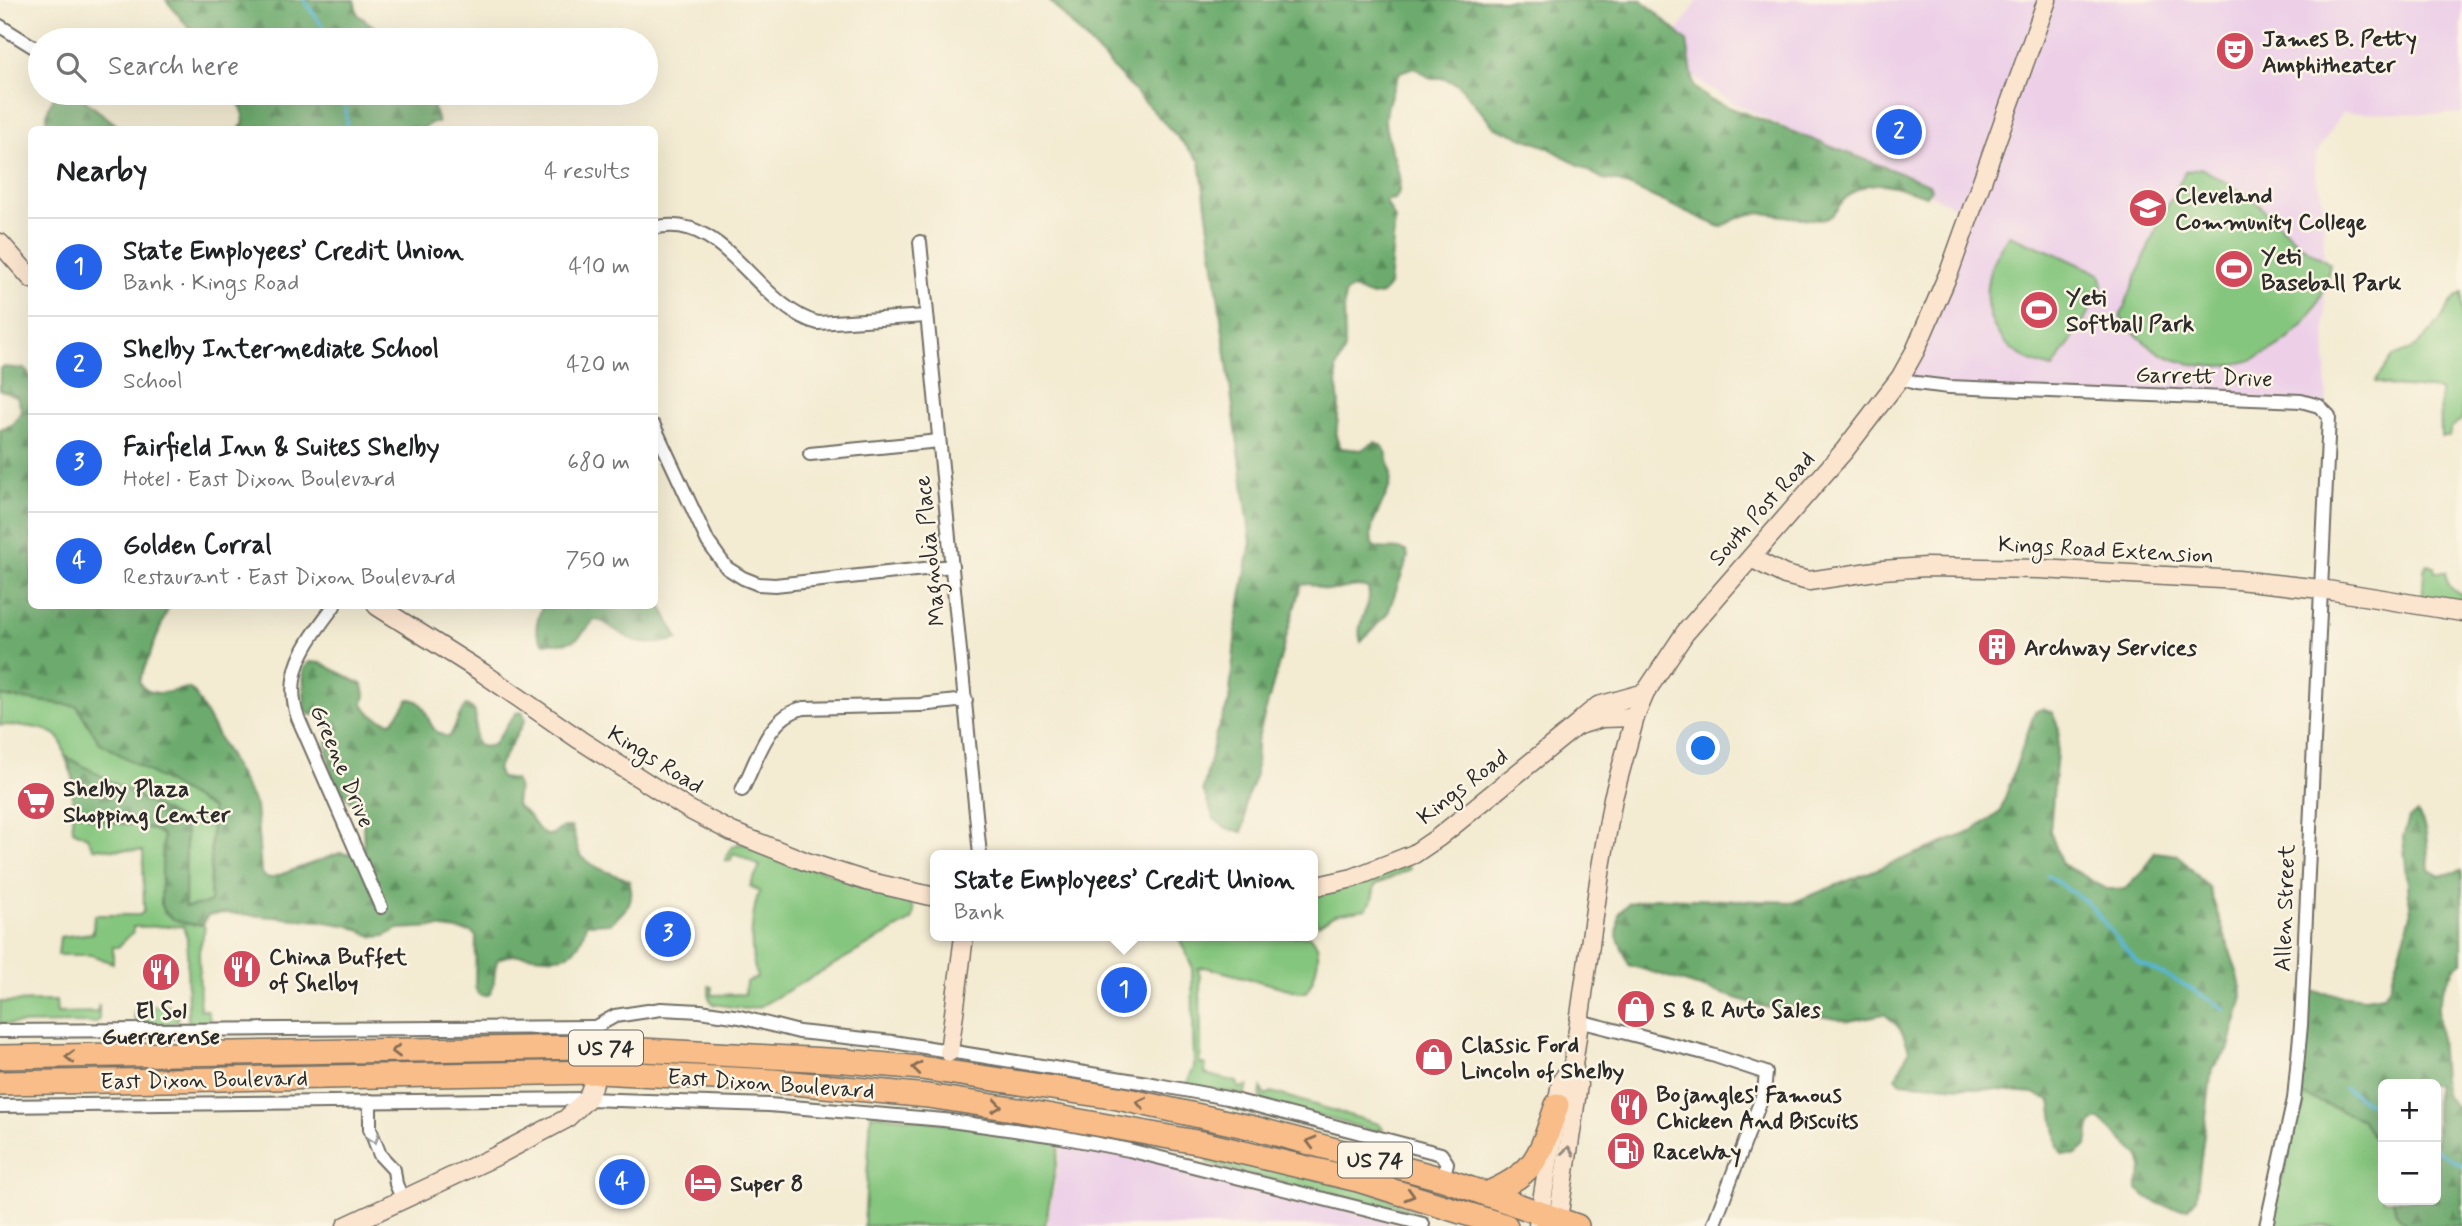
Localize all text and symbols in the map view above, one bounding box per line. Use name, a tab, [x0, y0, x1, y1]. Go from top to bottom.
place label: James B. Petty Amphitheater	[2262, 25, 2417, 81]
search box	[28, 28, 658, 105]
theatre icon: James B. Petty Amphitheater	[2214, 30, 2256, 72]
icon: search	[52, 48, 90, 86]
text: Search here	[108, 50, 239, 84]
pin: 2	[1876, 106, 1922, 158]
text: Nearby	[56, 152, 147, 191]
text: 4 results	[544, 157, 630, 187]
place label: Cleveland Community College	[2175, 182, 2367, 238]
school or university icon: Cleveland Community College	[2127, 187, 2169, 229]
text: State Employees’ Credit Union	[123, 235, 464, 269]
place label: Yeti Baseball Park	[2261, 243, 2402, 299]
sports icon: Yeti Baseball Park	[2213, 248, 2255, 290]
text: 1	[74, 252, 84, 282]
text: 410 m	[568, 252, 630, 282]
text: Bank · Kings Road	[123, 269, 299, 299]
place label: Yeti Softball Park	[2066, 284, 2195, 340]
sports icon: Yeti Softball Park	[2018, 289, 2060, 331]
text: Shelby Intermediate School	[123, 333, 439, 367]
text: 2	[73, 350, 85, 380]
text: 420 m	[566, 350, 630, 380]
street label: Garrett Drive	[2135, 361, 2273, 395]
text: School	[123, 367, 183, 397]
text: Fairfield Inn & Suites Shelby	[123, 431, 440, 465]
street label: South Post Road	[1703, 445, 1822, 573]
text: 3	[74, 448, 84, 478]
text: 680 m	[567, 448, 630, 478]
text: Hotel · East Dixon Boulevard	[123, 465, 395, 495]
street label: Magnolia Place	[908, 474, 956, 628]
text: Golden Corral	[123, 529, 272, 563]
street label: Kings Road Extension	[1997, 530, 2215, 574]
text: 4	[72, 546, 86, 576]
text: 750 m	[565, 546, 630, 576]
text: Restaurant · East Dixon Boulevard	[123, 563, 456, 593]
building icon: Archway Services	[1976, 626, 2018, 668]
place label: Archway Services	[2024, 634, 2198, 664]
street label: Greene Drive	[302, 701, 380, 833]
street label: Kings Road	[600, 719, 709, 804]
your location	[1686, 731, 1720, 765]
street label: Kings Road	[1411, 743, 1516, 834]
place label: Shelby Plaza Shopping Center	[63, 775, 232, 831]
supermarket icon: Shelby Plaza Shopping Center	[15, 780, 57, 822]
street label: Allen Street	[2269, 843, 2303, 972]
popup	[930, 850, 1318, 941]
text: State Employees’ Credit Union	[954, 864, 1294, 898]
text: Bank	[954, 898, 1004, 928]
pin: 3	[645, 908, 691, 960]
place label: China Buffet of Shelby	[269, 943, 408, 999]
restaurant icon: China Buffet of Shelby	[221, 948, 263, 990]
restaurant icon: El Sol Guerrerense	[140, 951, 182, 993]
pin: 1	[1101, 964, 1147, 1016]
shop icon: S & R Auto Sales	[1615, 988, 1657, 1030]
place label: S & R Auto Sales	[1663, 996, 1822, 1026]
place label: El Sol Guerrerense	[102, 997, 220, 1053]
road number: US 74	[569, 1030, 643, 1066]
place label: Classic Ford Lincoln of Shelby	[1461, 1031, 1625, 1087]
shop icon: Classic Ford Lincoln of Shelby	[1413, 1036, 1455, 1078]
one-way arrow	[390, 1043, 401, 1058]
one-way arrow	[65, 1049, 76, 1064]
one-way arrow	[911, 1060, 922, 1075]
street label: East Dixon Boulevard	[666, 1063, 876, 1107]
street label: East Dixon Boulevard	[100, 1064, 308, 1098]
map controls	[2378, 1079, 2441, 1205]
button: +	[2378, 1079, 2441, 1142]
place label: Bojangles' Famous Chicken And Biscuits	[1656, 1081, 1858, 1137]
restaurant icon: Bojangles' Famous Chicken And Biscuits	[1608, 1086, 1650, 1128]
one-way arrow	[1135, 1097, 1147, 1111]
one-way arrow	[992, 1099, 1003, 1114]
fuel station icon: RaceWay	[1605, 1130, 1647, 1172]
one-way arrow	[366, 1132, 380, 1144]
one-way arrow	[1305, 1136, 1317, 1150]
place label: RaceWay	[1653, 1138, 1741, 1168]
road number: US 74	[1338, 1142, 1412, 1178]
button: −	[2378, 1142, 2441, 1205]
one-way arrow	[1560, 1145, 1575, 1157]
pin: 4	[599, 1156, 645, 1208]
hotel icon: Super 8	[682, 1162, 724, 1204]
place label: Super 8	[730, 1170, 804, 1200]
one-way arrow	[1404, 1187, 1416, 1201]

